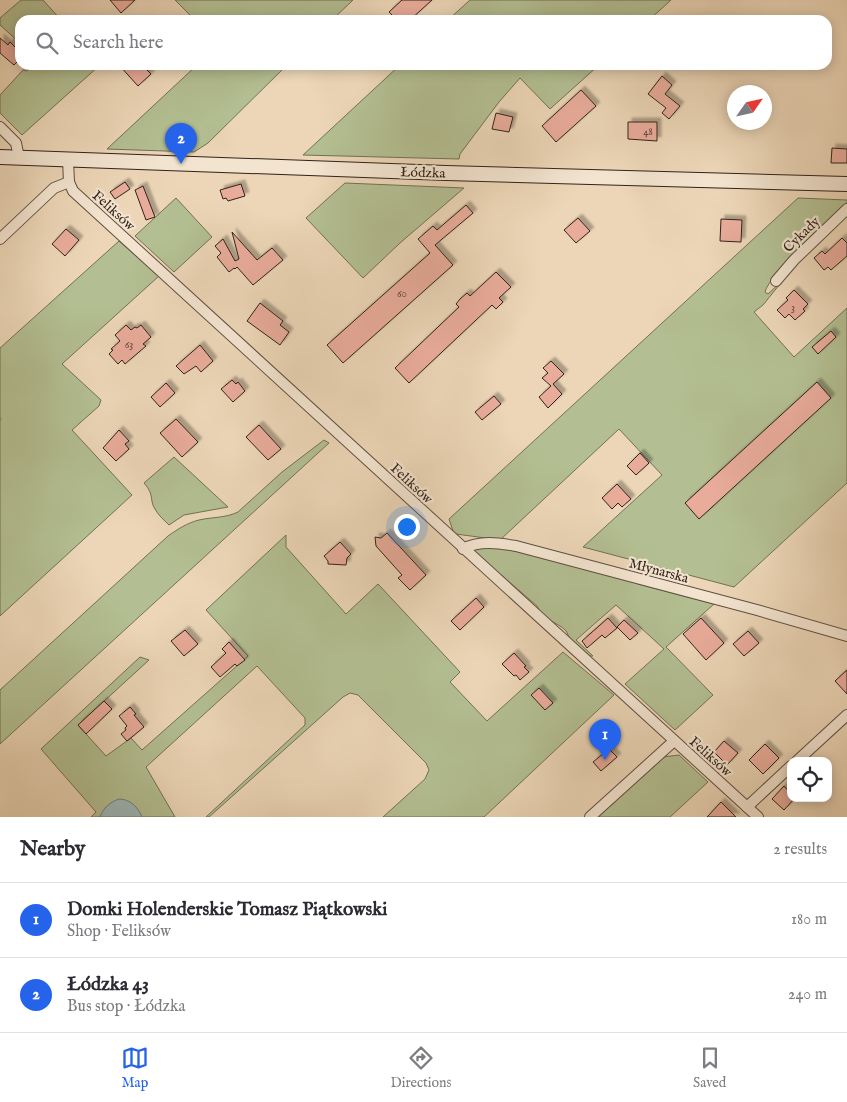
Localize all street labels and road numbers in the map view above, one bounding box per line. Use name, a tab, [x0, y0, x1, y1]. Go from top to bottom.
street label: Łódzka	[400, 163, 447, 183]
street label: Feliksów	[88, 187, 139, 235]
street label: Cykady	[779, 213, 824, 257]
street label: Feliksów	[386, 459, 437, 509]
street label: Młynarska	[627, 554, 691, 588]
street label: Feliksów	[685, 733, 736, 781]

